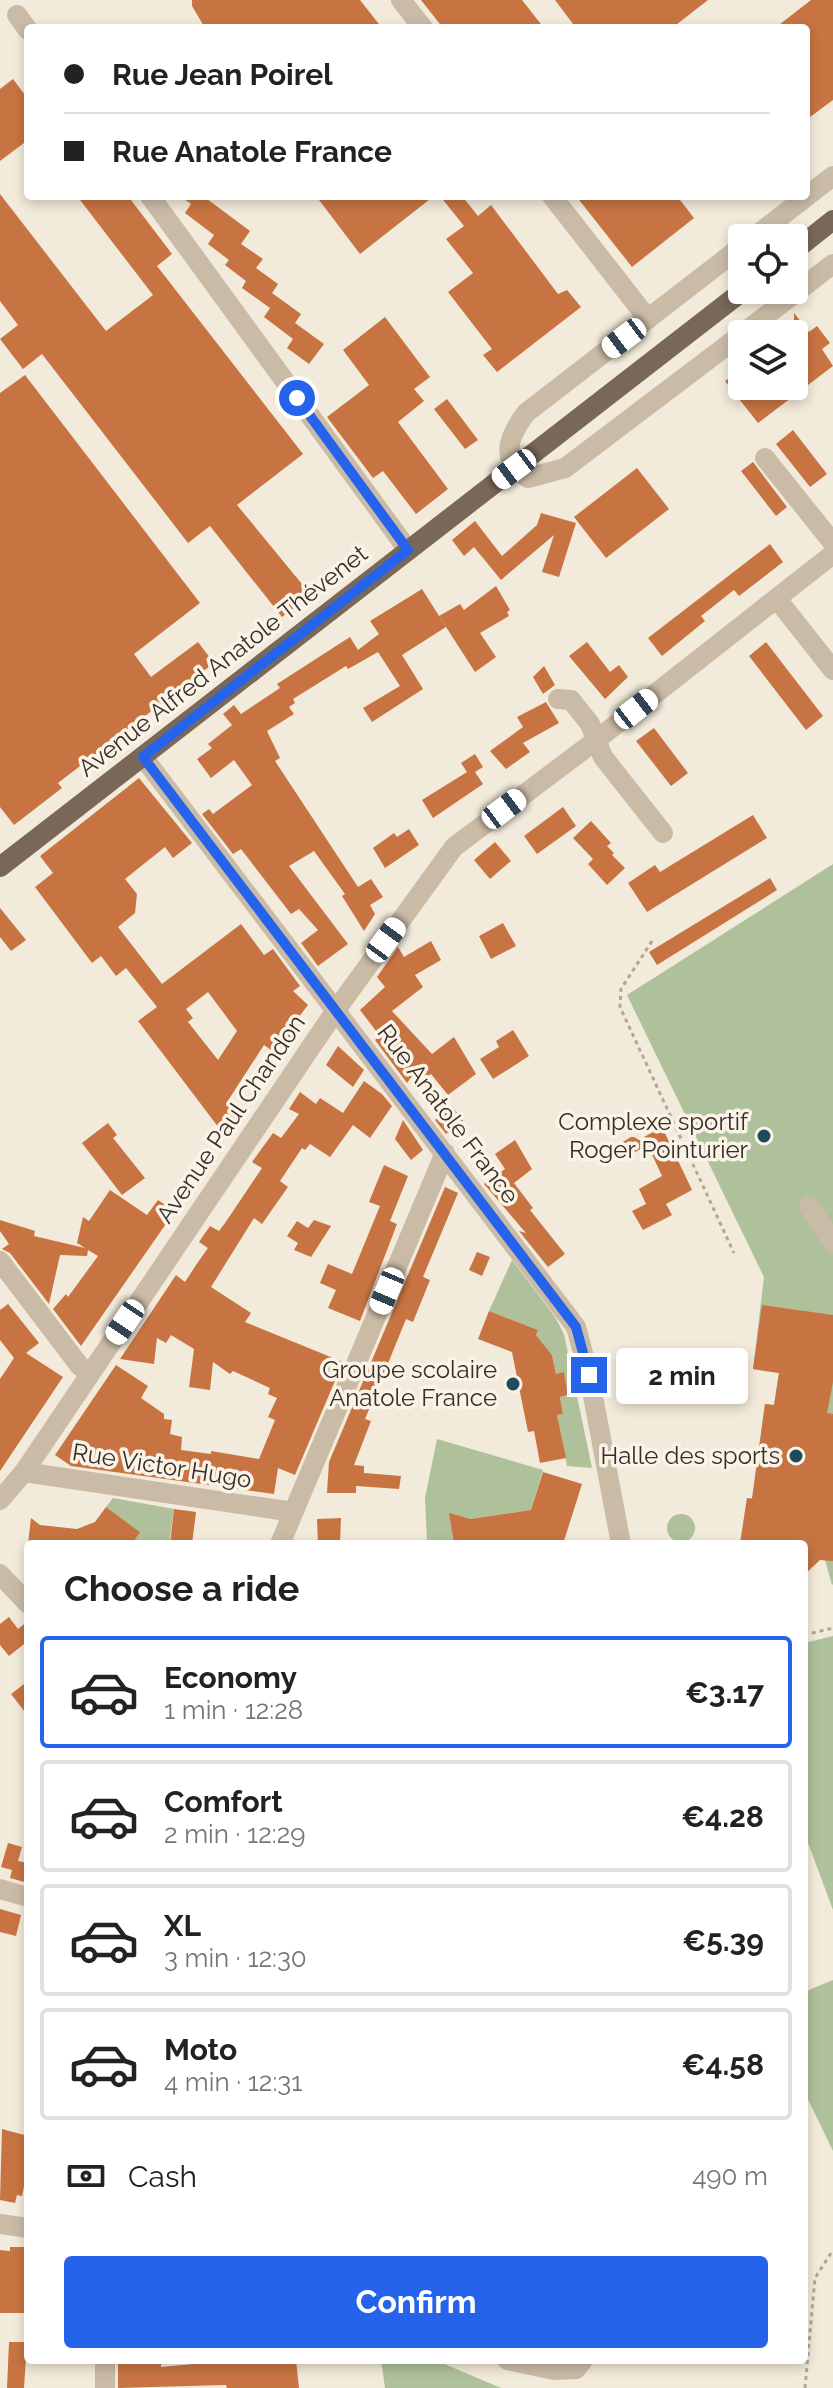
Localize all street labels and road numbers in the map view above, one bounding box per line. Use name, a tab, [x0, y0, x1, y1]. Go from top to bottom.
street label: Avenue Alfred Anatole Thévenet	[72, 539, 373, 783]
street label: Avenue Paul Chandon	[150, 1009, 311, 1228]
street label: Rue Anatole France	[372, 1018, 525, 1209]
street label: Rue Victor Hugo	[70, 1437, 254, 1494]

